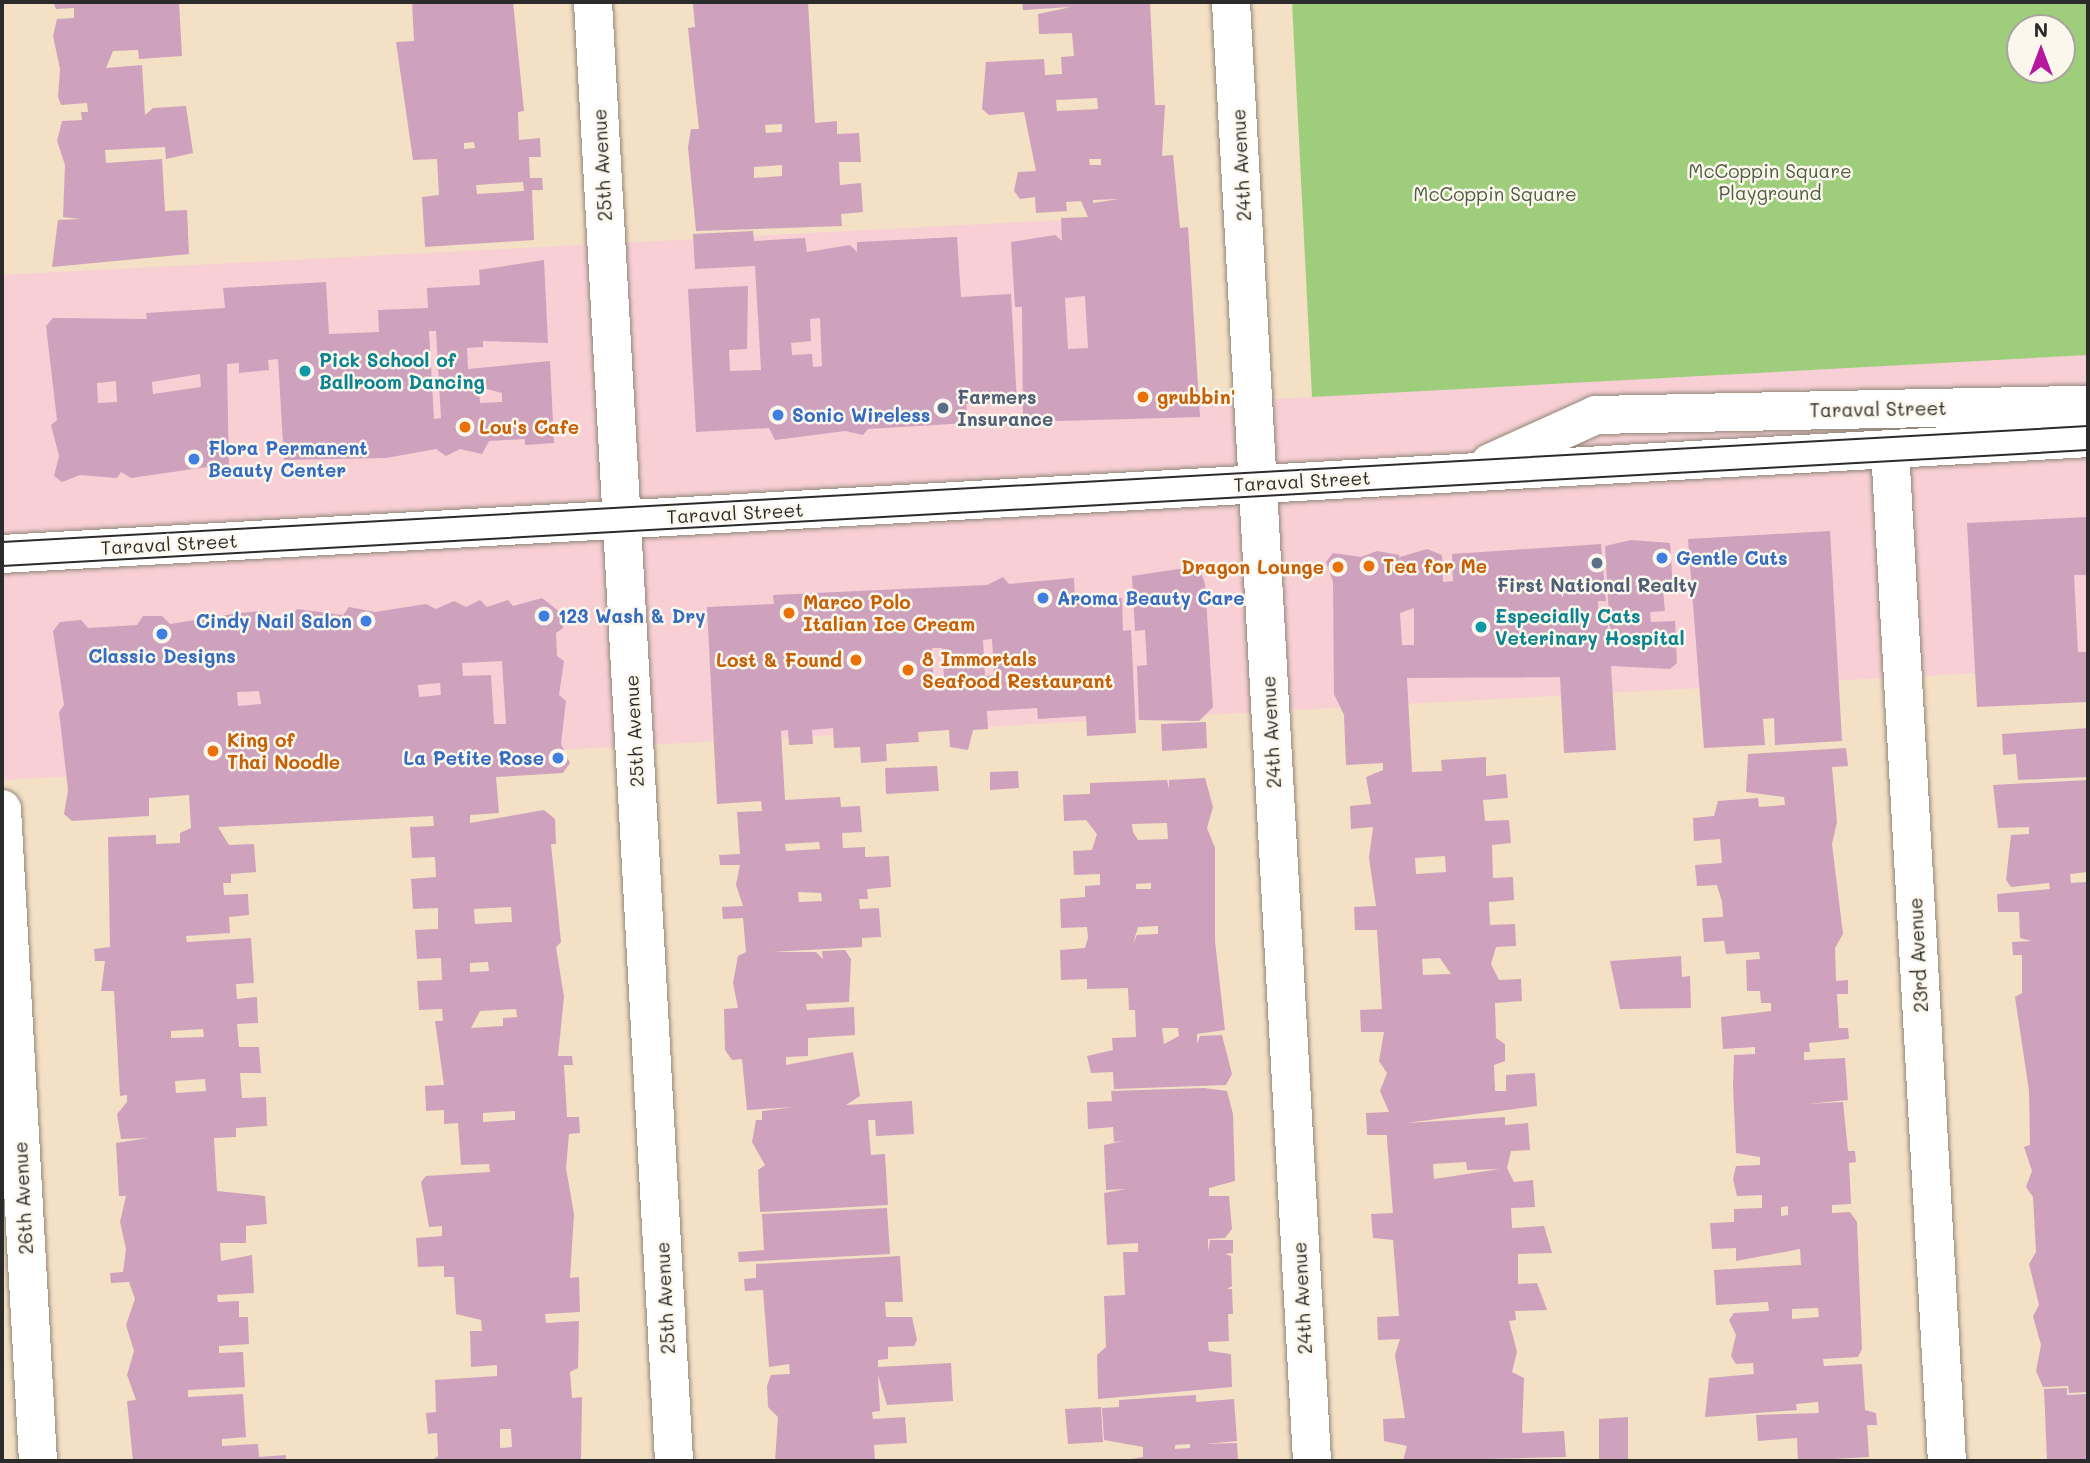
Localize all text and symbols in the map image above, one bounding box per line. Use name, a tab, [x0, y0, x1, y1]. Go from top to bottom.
north arrow	[2006, 14, 2076, 84]
text: N	[2034, 17, 2048, 42]
street label: 25th Avenue	[588, 108, 616, 222]
street label: 24th Avenue	[1227, 108, 1255, 222]
park label: McCoppin Square Playground	[1688, 160, 1852, 204]
park label: McCoppin Square	[1413, 183, 1577, 205]
place label: Pick School of Ballroom Dancing	[319, 349, 485, 393]
marker: Pick School of Ballroom Dancing	[297, 363, 313, 379]
place label: Farmers Insurance	[957, 386, 1053, 430]
place label: grubbin'	[1157, 386, 1236, 408]
marker: grubbin'	[1135, 389, 1151, 405]
street label: Taraval Street	[1809, 396, 1947, 422]
marker: Farmers Insurance	[935, 400, 951, 416]
place label: Sonic Wireless	[792, 404, 930, 426]
marker: Sonic Wireless	[770, 407, 786, 423]
place label: Lou's Cafe	[479, 416, 579, 438]
marker: Lou's Cafe	[457, 419, 473, 435]
place label: Flora Permanent Beauty Center	[208, 437, 368, 481]
marker: Flora Permanent Beauty Center	[186, 451, 202, 467]
street label: Taraval Street	[1233, 466, 1371, 496]
street label: Taraval Street	[666, 498, 804, 528]
street label: Taraval Street	[100, 529, 238, 559]
place label: Gentle Cuts	[1676, 547, 1788, 569]
marker: Gentle Cuts	[1654, 550, 1670, 566]
place label: Tea for Me	[1383, 555, 1487, 577]
marker: First National Realty	[1589, 555, 1605, 571]
place label: Dragon Lounge	[1181, 556, 1324, 578]
marker: Tea for Me	[1361, 558, 1377, 574]
marker: Dragon Lounge	[1330, 559, 1346, 575]
place label: First National Realty	[1497, 574, 1697, 596]
place label: Aroma Beauty Care	[1057, 587, 1245, 609]
marker: Aroma Beauty Care	[1035, 590, 1051, 606]
place label: Marco Polo Italian Ice Cream	[803, 591, 975, 635]
place label: 123 Wash & Dry	[558, 605, 705, 627]
marker: Marco Polo Italian Ice Cream	[781, 605, 797, 621]
place label: Especially Cats Veterinary Hospital	[1495, 605, 1685, 649]
marker: 123 Wash & Dry	[536, 608, 552, 624]
place label: Cindy Nail Salon	[196, 610, 352, 632]
marker: Cindy Nail Salon	[358, 613, 374, 629]
marker: Especially Cats Veterinary Hospital	[1473, 619, 1489, 635]
marker: Classic Designs	[154, 626, 170, 642]
place label: Classic Designs	[88, 645, 236, 667]
place label: 8 Immortals Seafood Restaurant	[922, 648, 1113, 692]
place label: Lost & Found	[716, 649, 842, 671]
marker: Lost & Found	[848, 652, 864, 668]
marker: 8 Immortals Seafood Restaurant	[900, 662, 916, 678]
street label: 25th Avenue	[620, 674, 648, 788]
street label: 24th Avenue	[1257, 675, 1285, 789]
place label: King of Thai Noodle	[227, 729, 340, 773]
marker: King of Thai Noodle	[205, 743, 221, 759]
place label: La Petite Rose	[403, 747, 544, 769]
marker: La Petite Rose	[550, 750, 566, 766]
street label: 23rd Avenue	[1904, 897, 1932, 1013]
street label: 26th Avenue	[9, 1141, 37, 1255]
street label: 25th Avenue	[651, 1241, 679, 1355]
street label: 24th Avenue	[1288, 1241, 1316, 1355]

